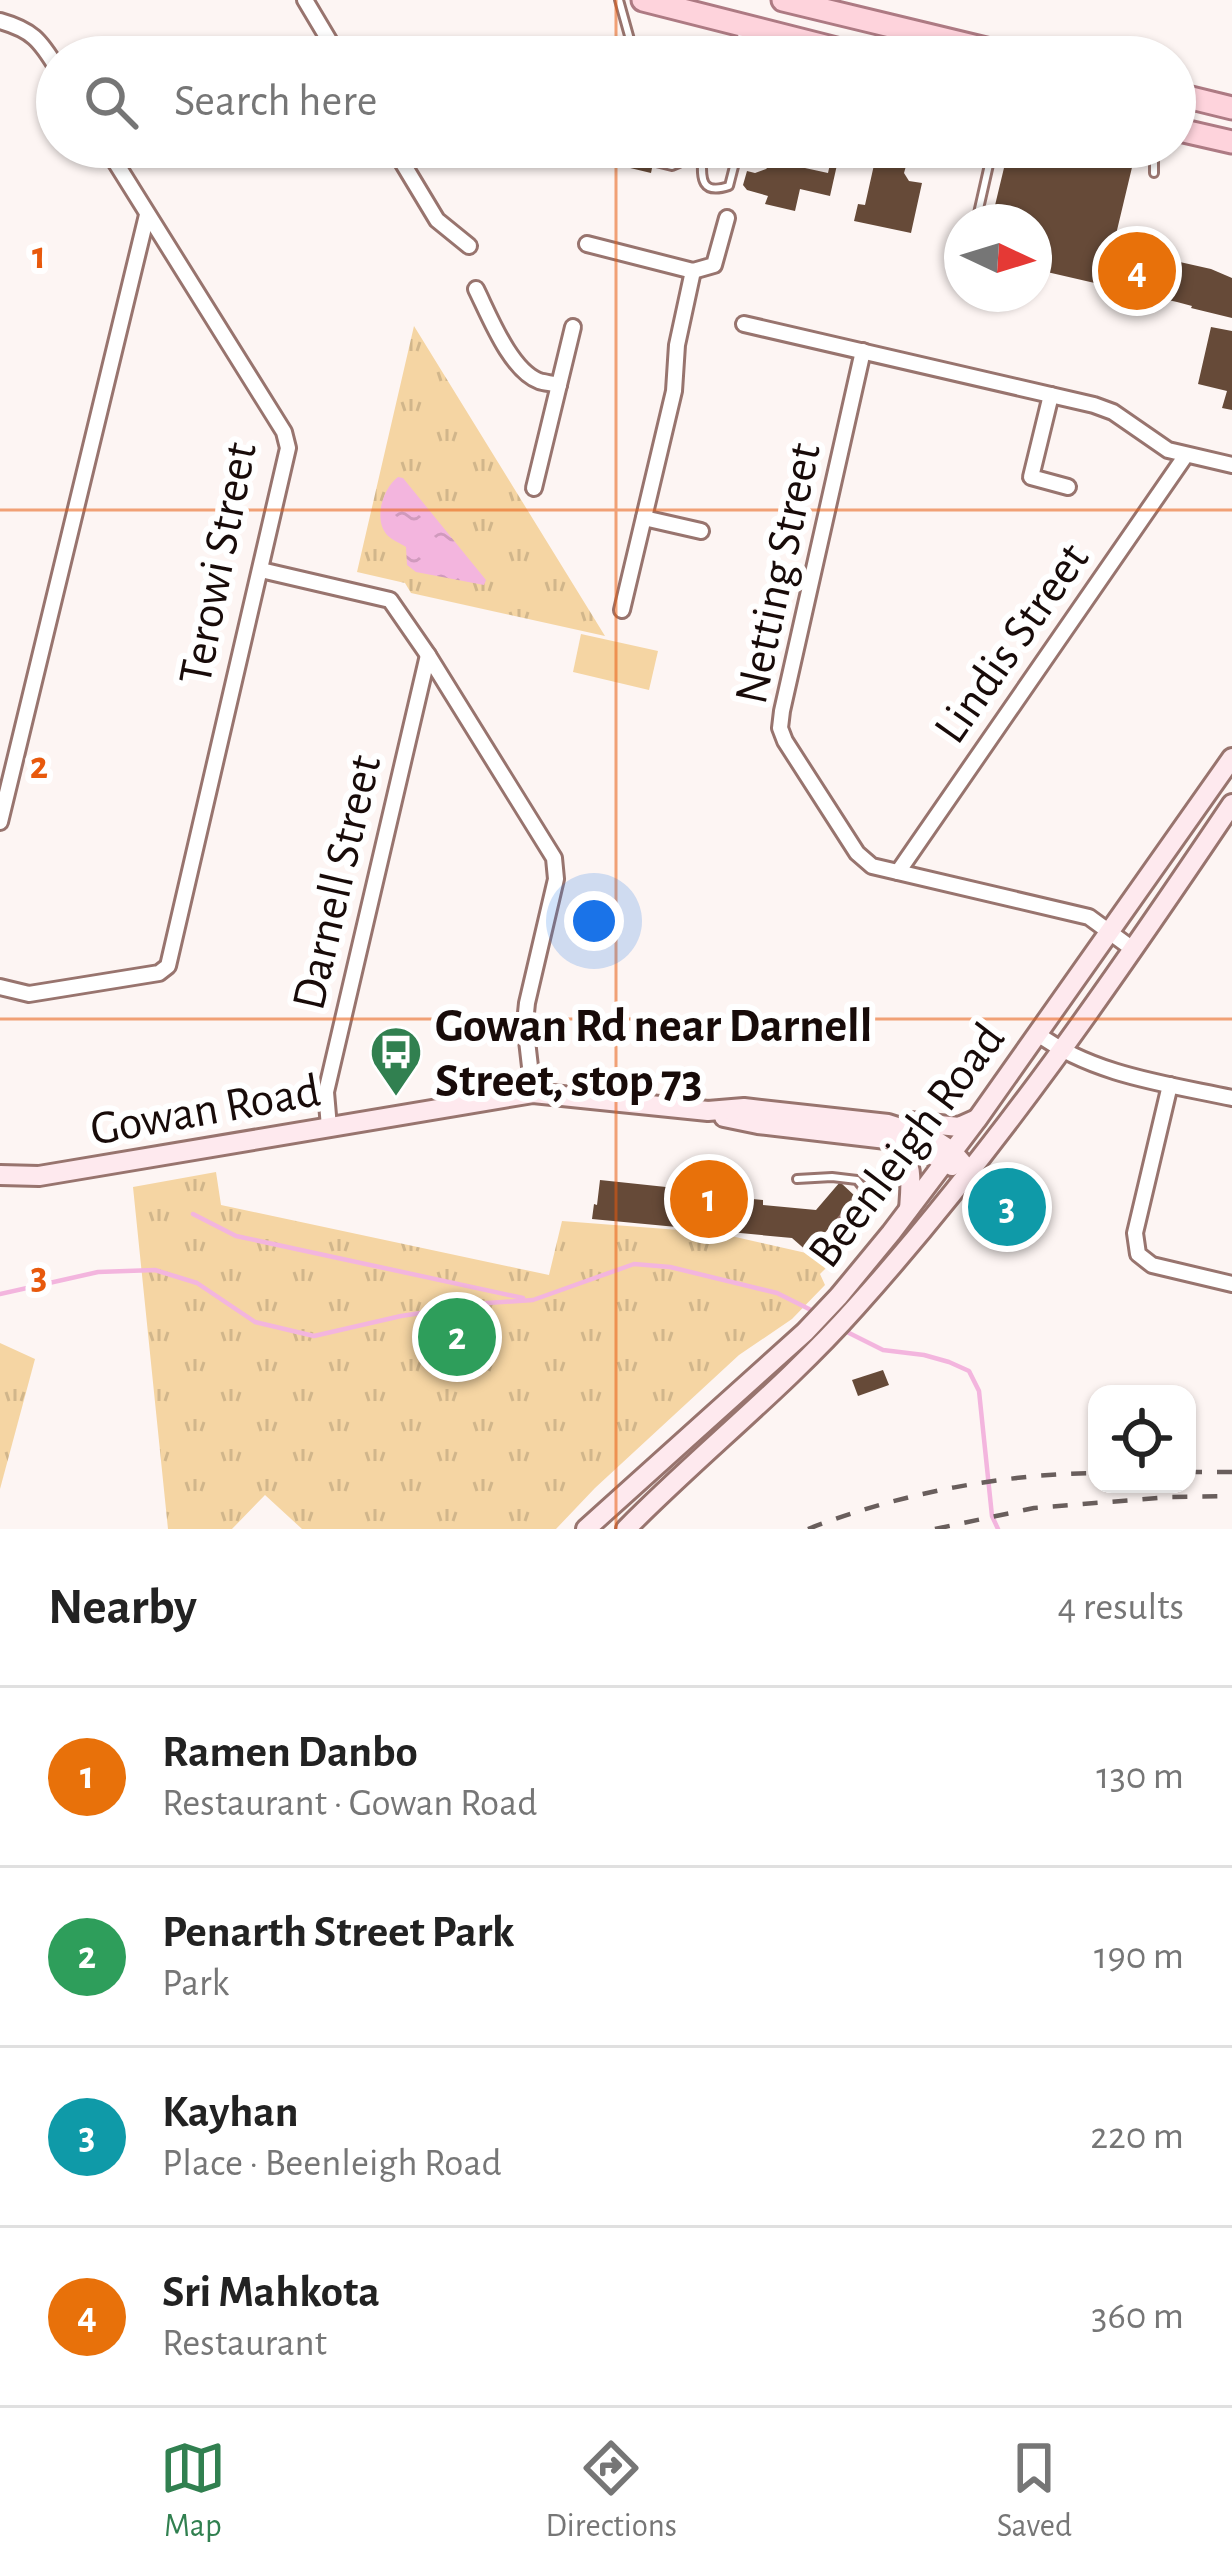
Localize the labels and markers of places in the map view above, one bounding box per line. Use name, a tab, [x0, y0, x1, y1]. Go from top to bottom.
pin: 4	[1098, 226, 1176, 316]
place label: Gowan Rd near Darnell Street, stop 73	[435, 1003, 872, 1106]
bus stop icon: Gowan Rd near Darnell Street, stop 73	[368, 1024, 424, 1098]
pin: 1	[670, 1154, 748, 1244]
pin: 3	[968, 1162, 1046, 1252]
pin: 2	[418, 1292, 496, 1382]

